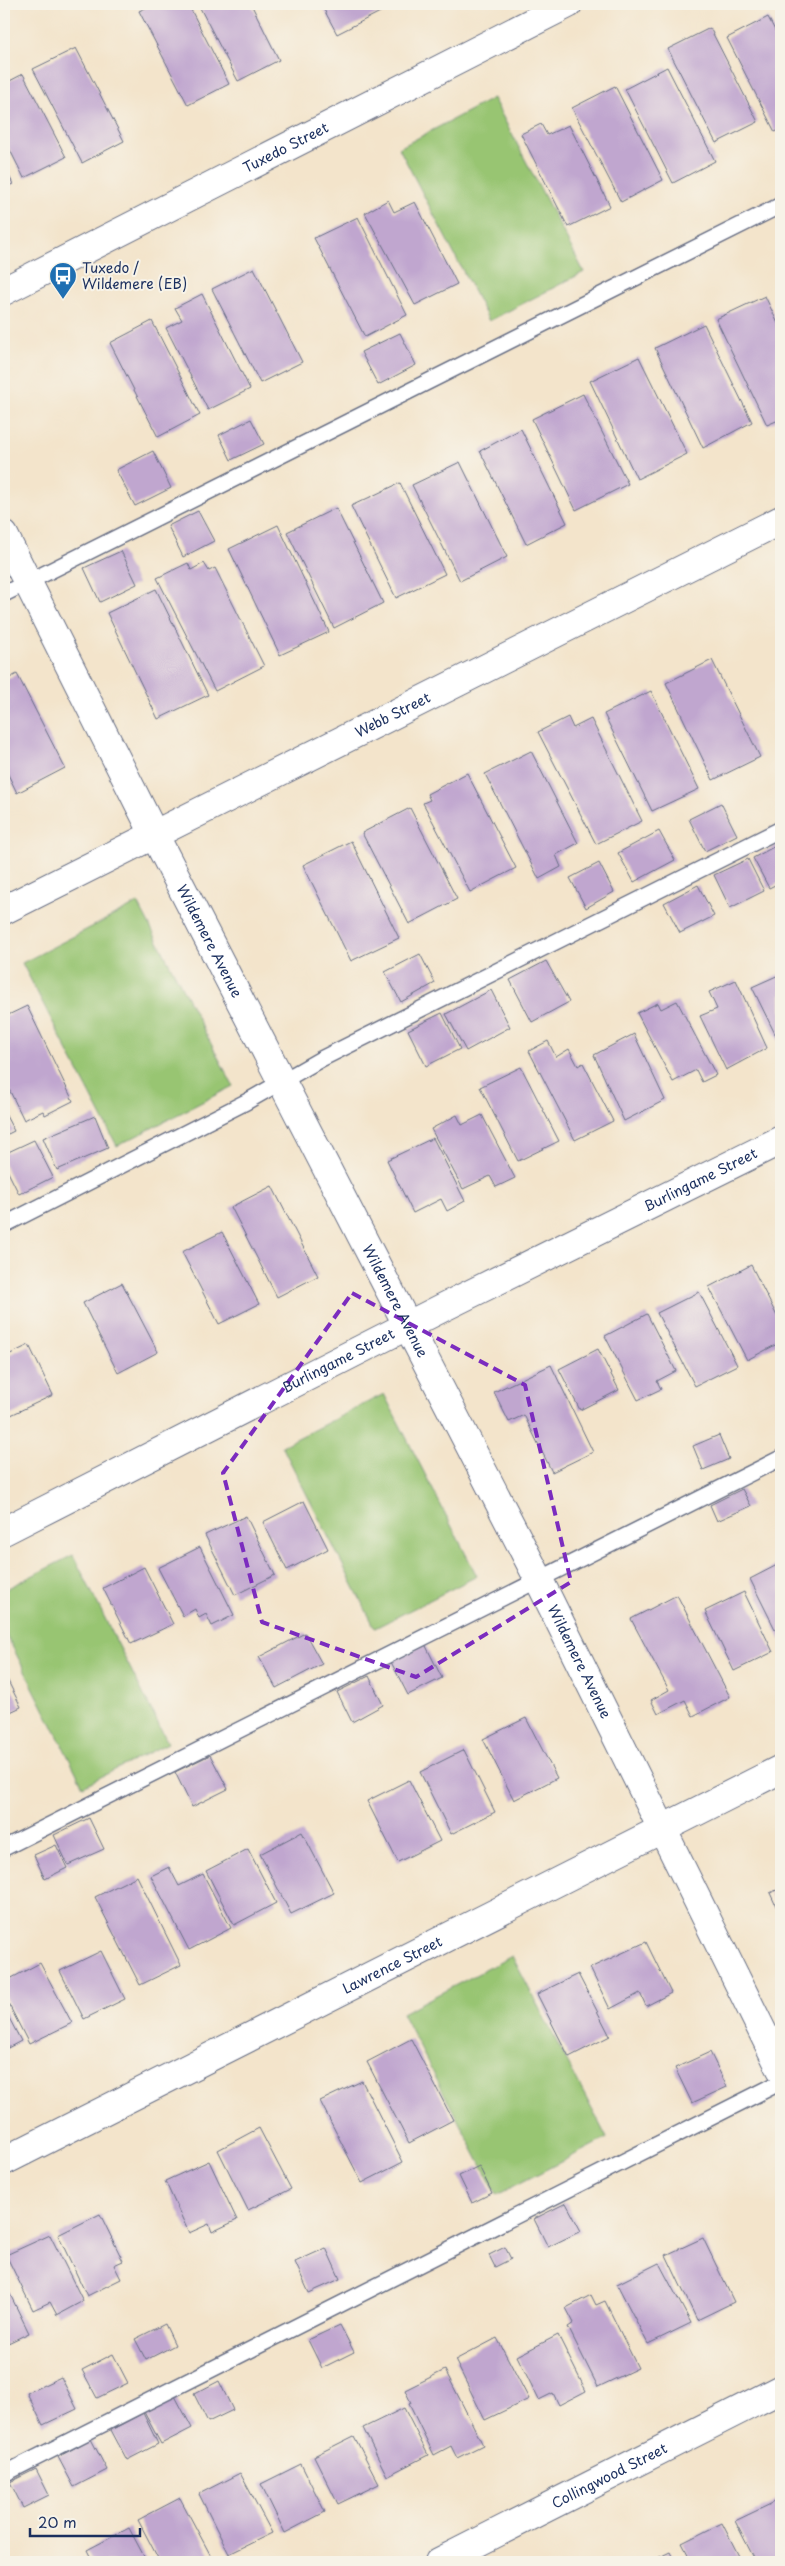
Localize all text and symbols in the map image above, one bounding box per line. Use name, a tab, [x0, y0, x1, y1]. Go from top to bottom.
street label: Tuxedo Street	[239, 117, 332, 178]
place label: Tuxedo / Wildemere (EB)	[82, 257, 187, 294]
bus stop icon: Tuxedo / Wildemere (EB)	[48, 261, 78, 300]
street label: Webb Street	[351, 687, 434, 742]
street label: Wildemere Avenue	[172, 881, 248, 1001]
street label: Burlingame Street	[640, 1142, 761, 1216]
street label: Wildemere Avenue	[358, 1241, 434, 1361]
street label: Burlingame Street	[278, 1323, 398, 1398]
street label: Wildemere Avenue	[543, 1601, 617, 1722]
street label: Lawrence Street	[339, 1930, 446, 1999]
street label: Collingwood Street	[548, 2437, 671, 2513]
scale bar	[30, 2506, 140, 2538]
text: 20 m	[38, 2510, 77, 2533]

